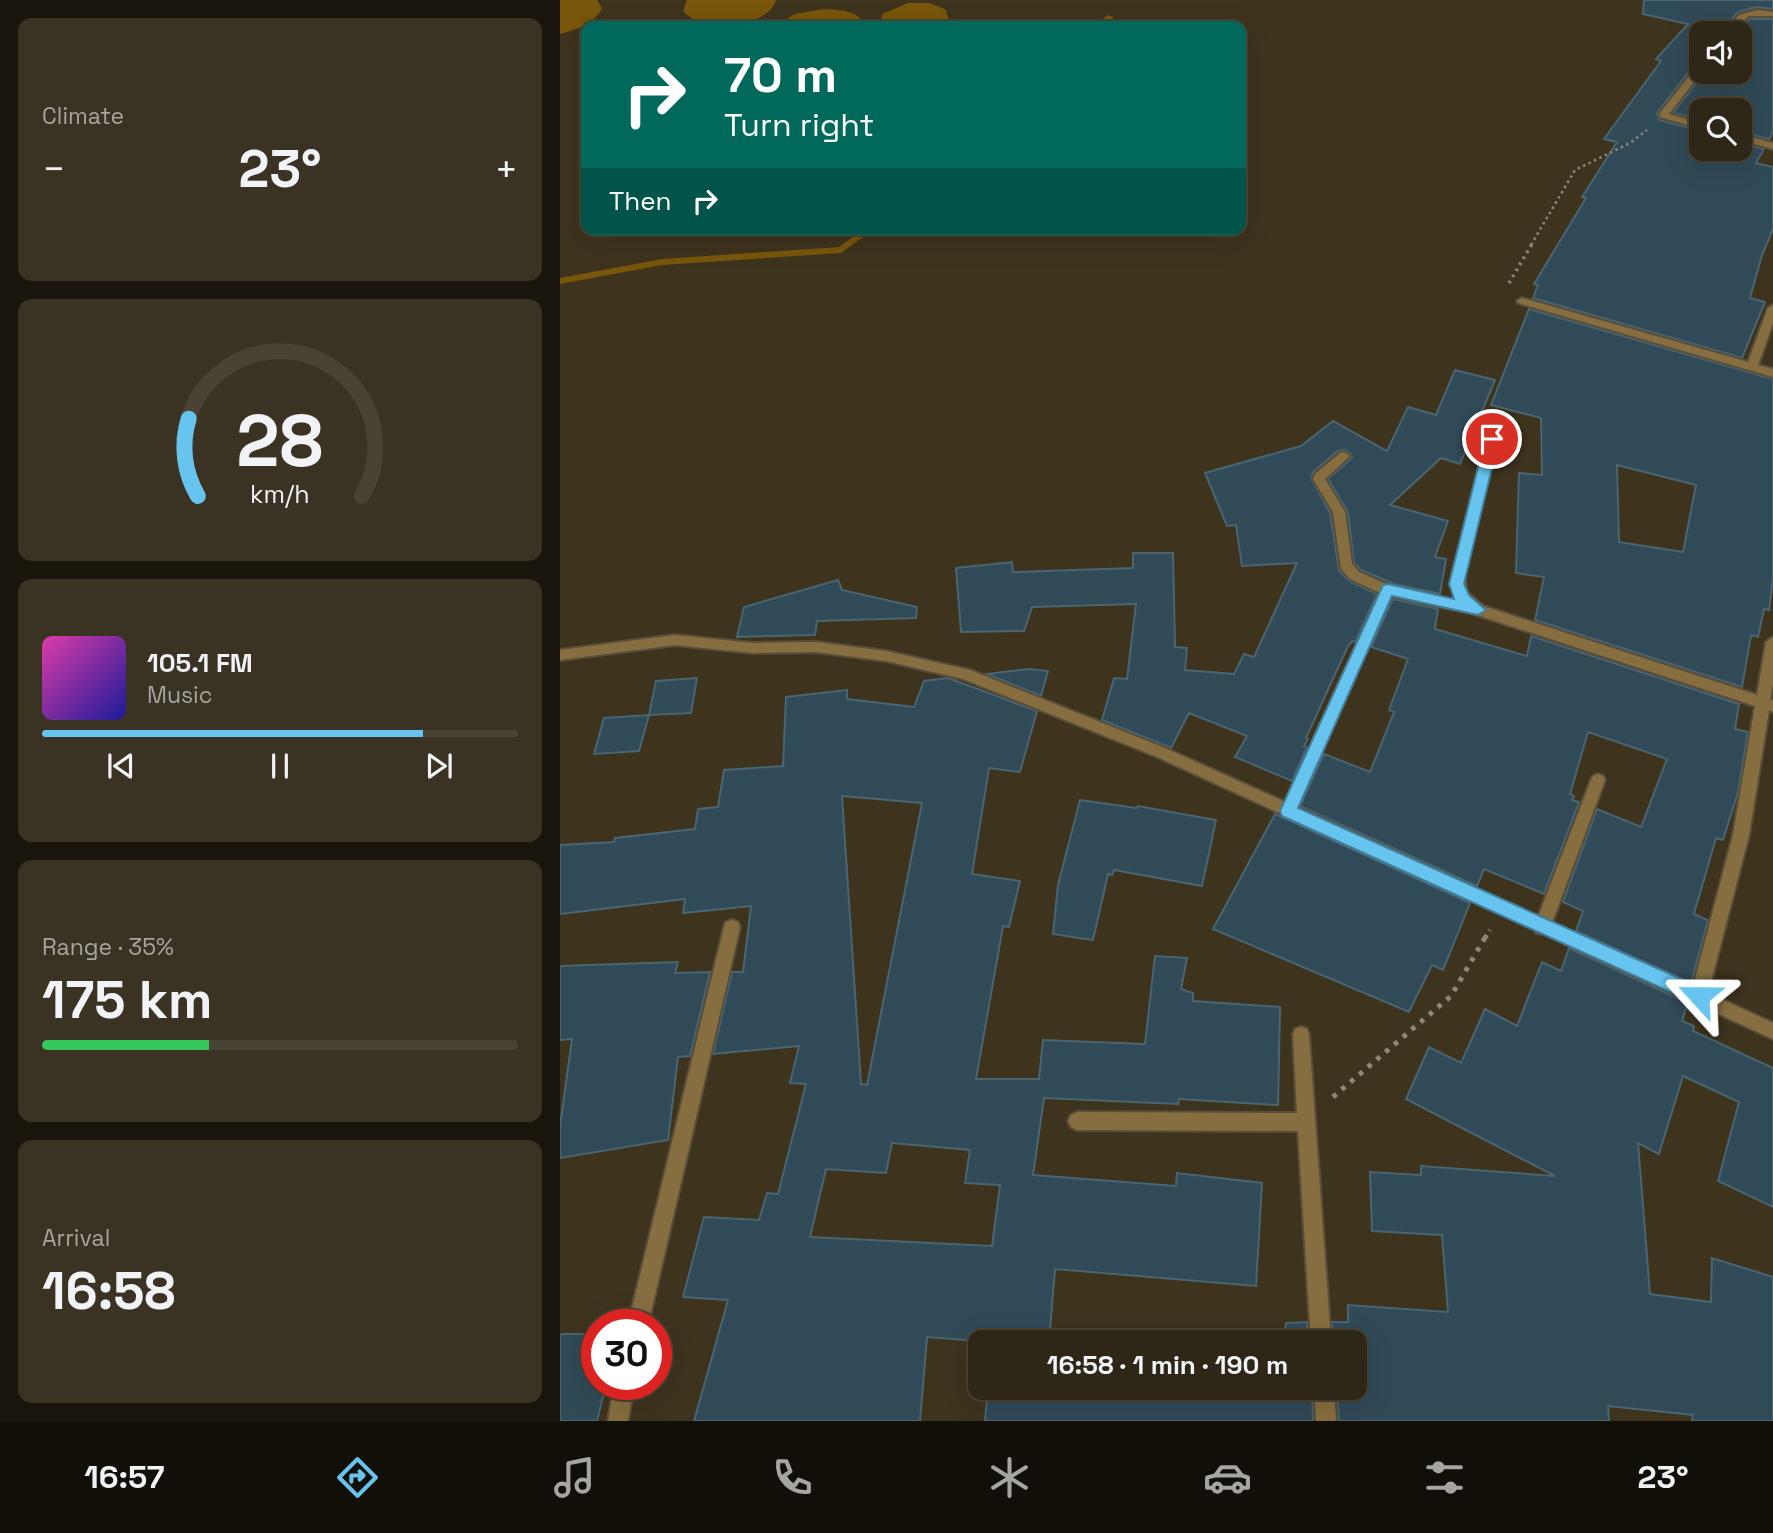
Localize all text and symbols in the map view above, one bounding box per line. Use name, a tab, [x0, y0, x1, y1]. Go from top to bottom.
map controls	[1689, 21, 1752, 161]
button: sound	[1689, 21, 1752, 84]
text: 70 m	[724, 44, 837, 106]
icon: right	[609, 49, 700, 140]
button: search	[1689, 98, 1752, 161]
text: Climate	[42, 101, 124, 131]
text: Turn right	[724, 105, 874, 145]
text: 23°	[239, 136, 322, 202]
text: −	[42, 145, 66, 193]
text: +	[494, 145, 518, 193]
icon: right	[686, 182, 724, 220]
text: Then	[609, 184, 672, 218]
text: 28	[237, 394, 323, 487]
pin	[1462, 409, 1522, 469]
icon: arrive	[1473, 420, 1511, 458]
text: km/h	[250, 478, 310, 510]
text: 105.1 FM	[147, 646, 253, 680]
text: Music	[147, 680, 212, 710]
icon: previous	[102, 747, 140, 785]
icon: pause	[261, 747, 299, 785]
icon: next	[420, 747, 458, 785]
text: Range · 35%	[42, 932, 174, 962]
position arrow	[1662, 959, 1736, 1033]
text: 175 km	[42, 967, 212, 1033]
text: Arrival	[42, 1223, 110, 1253]
text: 16:58	[42, 1258, 176, 1324]
speed limit sign: 30	[581, 1309, 672, 1400]
text: 16:58 · 1 min · 190 m	[1047, 1348, 1288, 1382]
icon: directions	[333, 1453, 382, 1502]
icon: music	[550, 1453, 599, 1502]
icon: phone	[768, 1453, 817, 1502]
icon: climate	[985, 1453, 1034, 1502]
icon: car	[1203, 1453, 1252, 1502]
icon: filters	[1420, 1453, 1469, 1502]
text: 16:57	[84, 1457, 165, 1497]
text: 23°	[1638, 1457, 1689, 1497]

